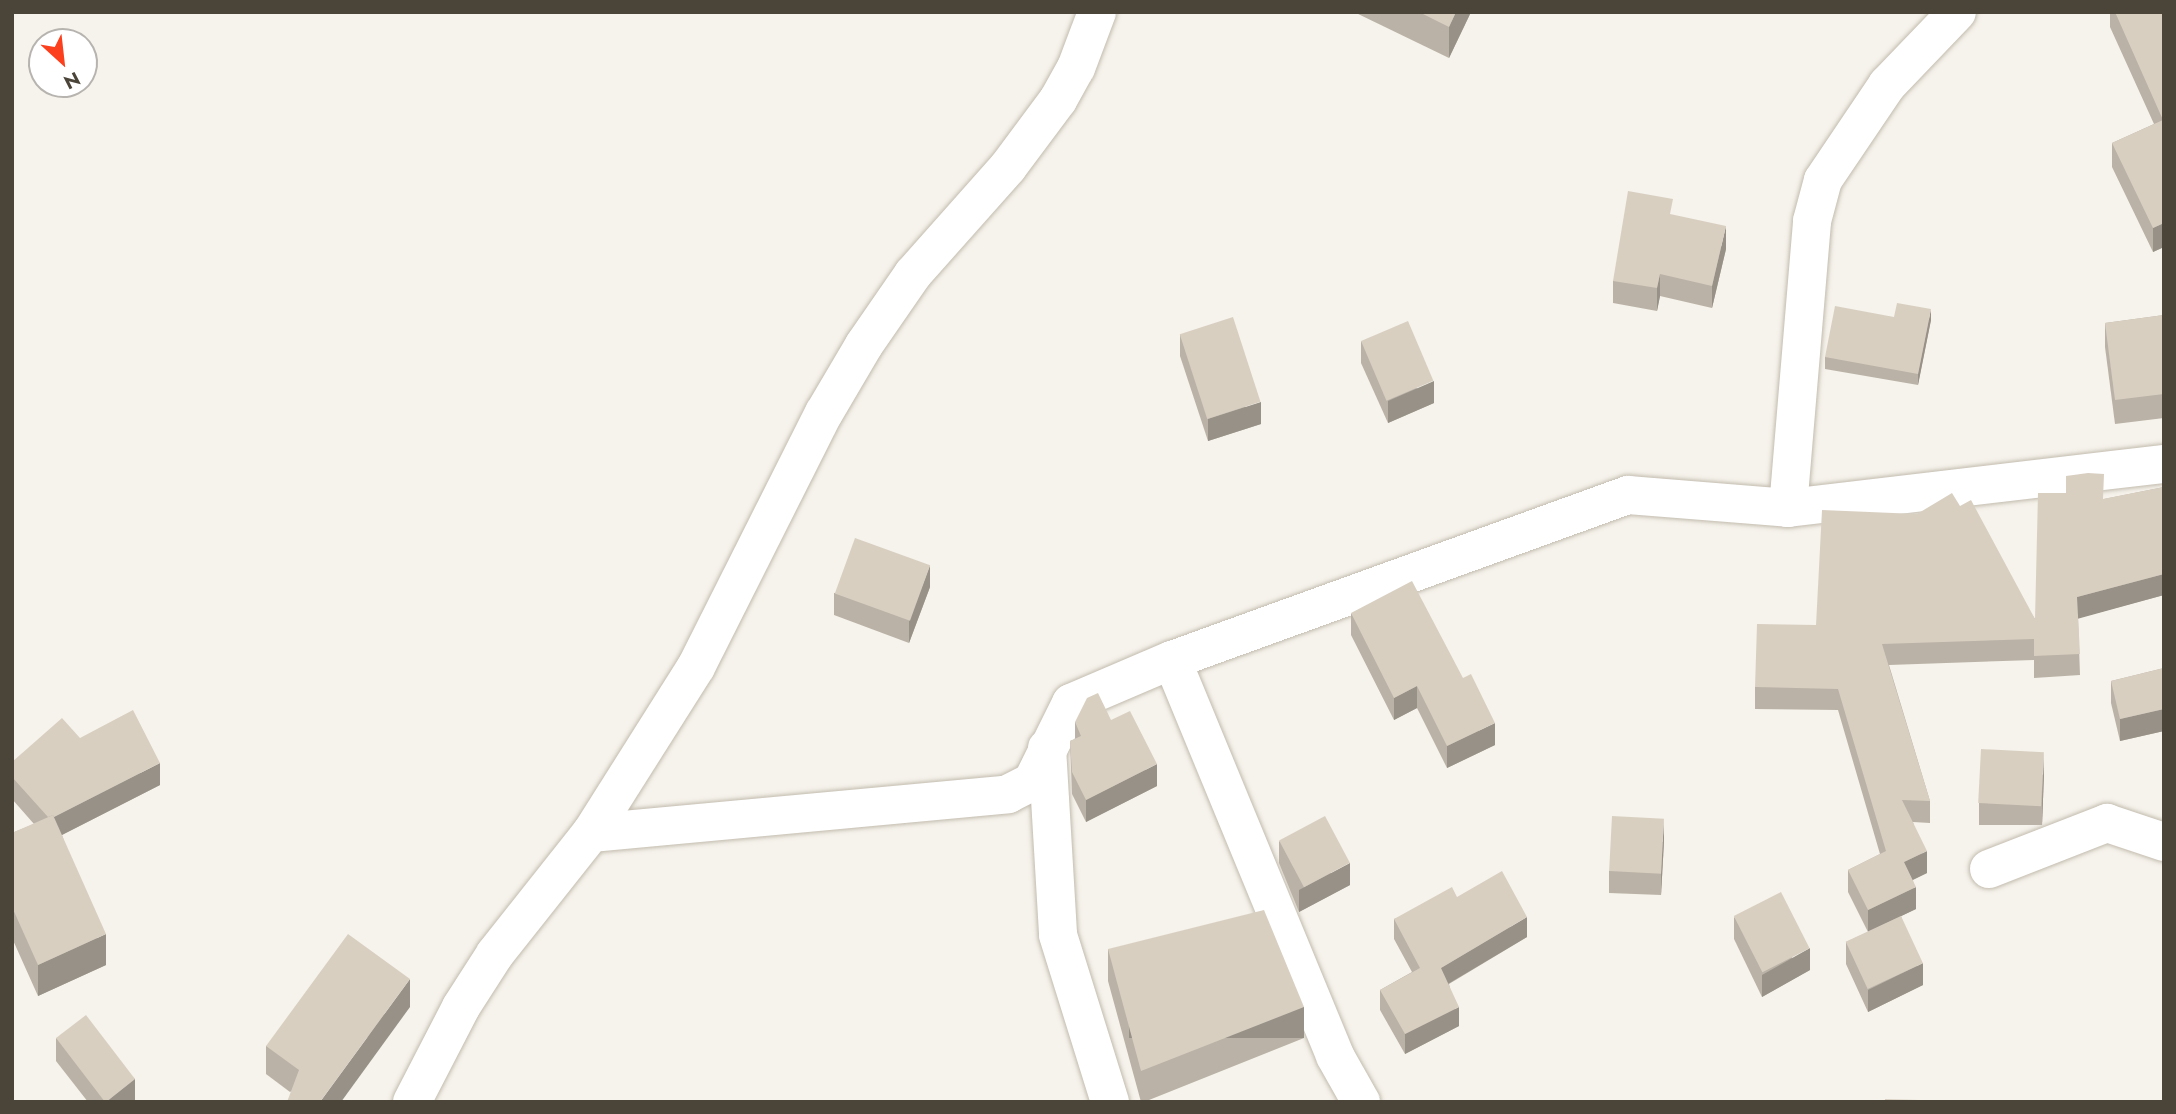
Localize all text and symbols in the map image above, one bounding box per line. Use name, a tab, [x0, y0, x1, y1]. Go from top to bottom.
north arrow	[28, 28, 98, 98]
text: N	[59, 65, 85, 96]

